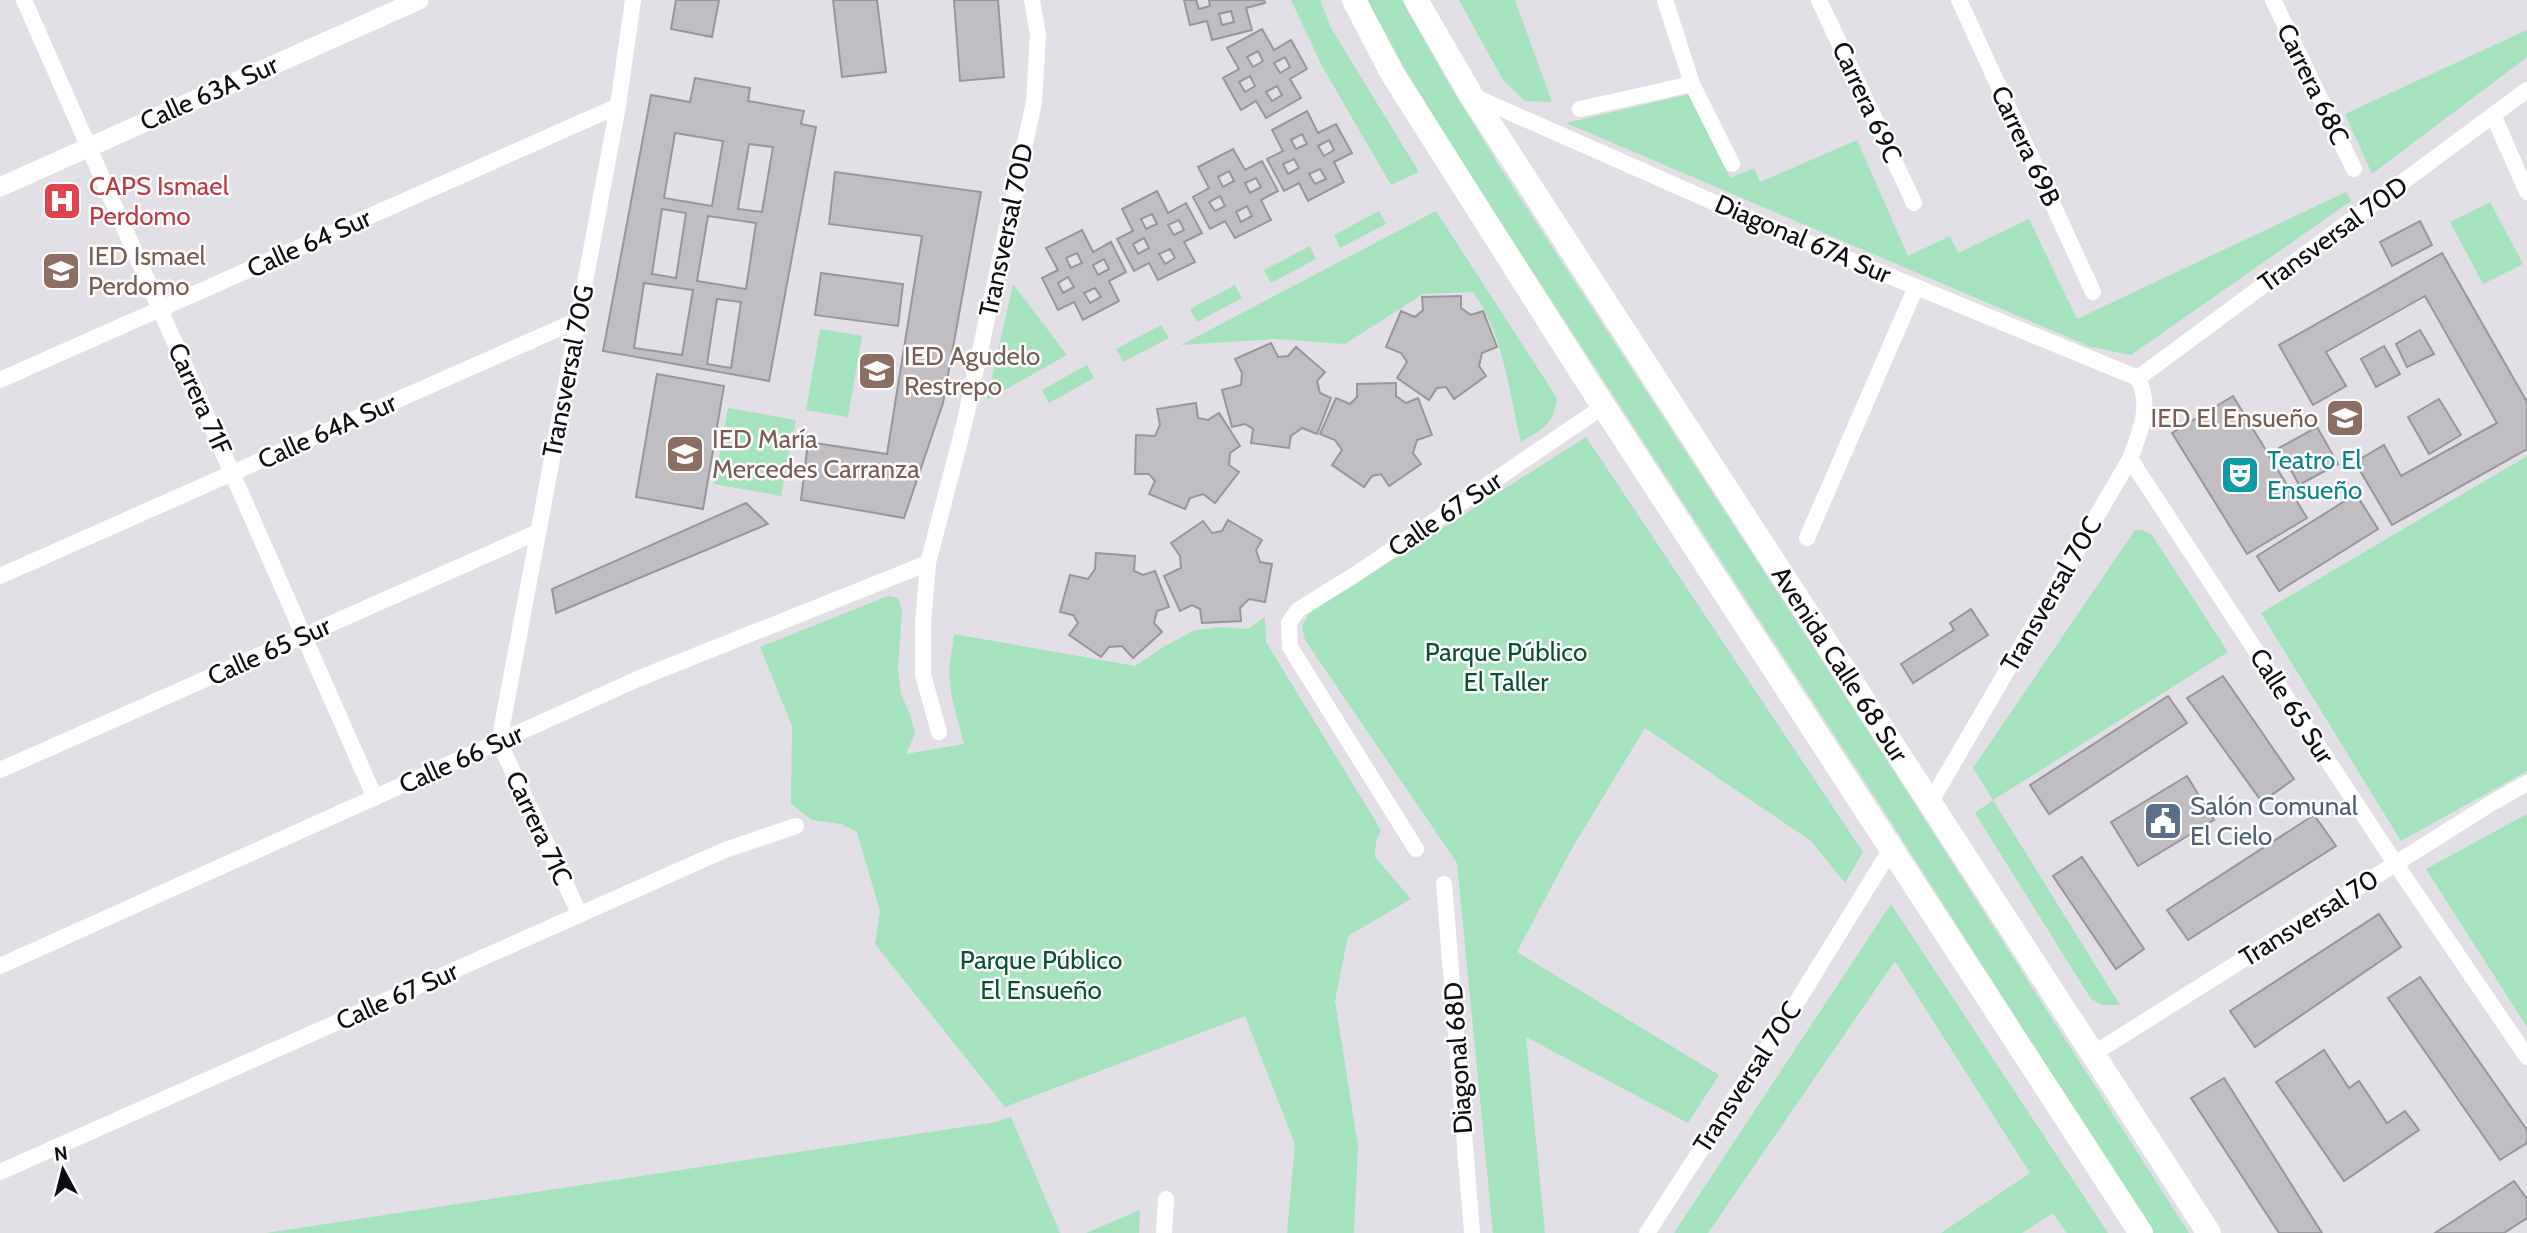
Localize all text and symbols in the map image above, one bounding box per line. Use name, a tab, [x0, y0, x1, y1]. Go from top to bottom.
street label: Carrera 68C	[2270, 18, 2356, 150]
street label: Carrera 69C	[1825, 36, 1909, 168]
street label: Calle 63A Sur	[135, 48, 284, 138]
street label: Carrera 69B	[1984, 81, 2068, 211]
street label: Transversal 70D	[972, 140, 1040, 320]
street label: Transversal 70D	[2252, 169, 2414, 299]
place label: CAPS Ismael Perdomo	[89, 170, 229, 232]
hospital icon: CAPS Ismael Perdomo	[41, 180, 83, 222]
street label: Diagonal 67A Sur	[1710, 188, 1897, 291]
street label: Calle 64 Sur	[242, 201, 377, 285]
place label: IED Ismael Perdomo	[88, 240, 206, 302]
school or university icon: IED Ismael Perdomo	[40, 250, 82, 292]
street label: Transversal 70G	[536, 282, 600, 460]
street label: Carrera 71F	[161, 338, 239, 460]
place label: IED Agudelo Restrepo	[904, 340, 1040, 402]
school or university icon: IED Agudelo Restrepo	[856, 350, 898, 392]
street label: Calle 64A Sur	[253, 386, 402, 476]
school or university icon: IED El Ensueño	[2324, 397, 2366, 439]
place label: IED El Ensueño	[2151, 402, 2318, 434]
place label: IED María Mercedes Carranza	[712, 423, 920, 485]
school or university icon: IED María Mercedes Carranza	[664, 433, 706, 475]
place label: Teatro El Ensueño	[2267, 444, 2362, 506]
theatre icon: Teatro El Ensueño	[2219, 454, 2261, 496]
street label: Calle 67 Sur	[1382, 464, 1509, 564]
street label: Transversal 70C	[1994, 511, 2108, 677]
street label: Avenida Calle 68 Sur	[1765, 560, 1916, 768]
street label: Calle 65 Sur	[202, 609, 336, 692]
park label: Parque Público El Taller	[1425, 636, 1587, 698]
street label: Calle 65 Sur	[2243, 642, 2342, 770]
street label: Calle 66 Sur	[394, 717, 529, 800]
street label: Carrera 71C	[499, 766, 579, 890]
place label: Salón Comunal El Cielo	[2190, 790, 2358, 852]
public building icon: Salón Comunal El Cielo	[2142, 800, 2184, 842]
street label: Transversal 70	[2234, 863, 2384, 973]
park label: Parque Público El Ensueño	[960, 944, 1122, 1006]
street label: Calle 67 Sur	[331, 955, 464, 1037]
street label: Diagonal 68D	[1437, 981, 1479, 1135]
street label: Transversal 70C	[1686, 995, 1808, 1159]
north arrow	[28, 1135, 98, 1205]
text: N	[53, 1141, 69, 1166]

